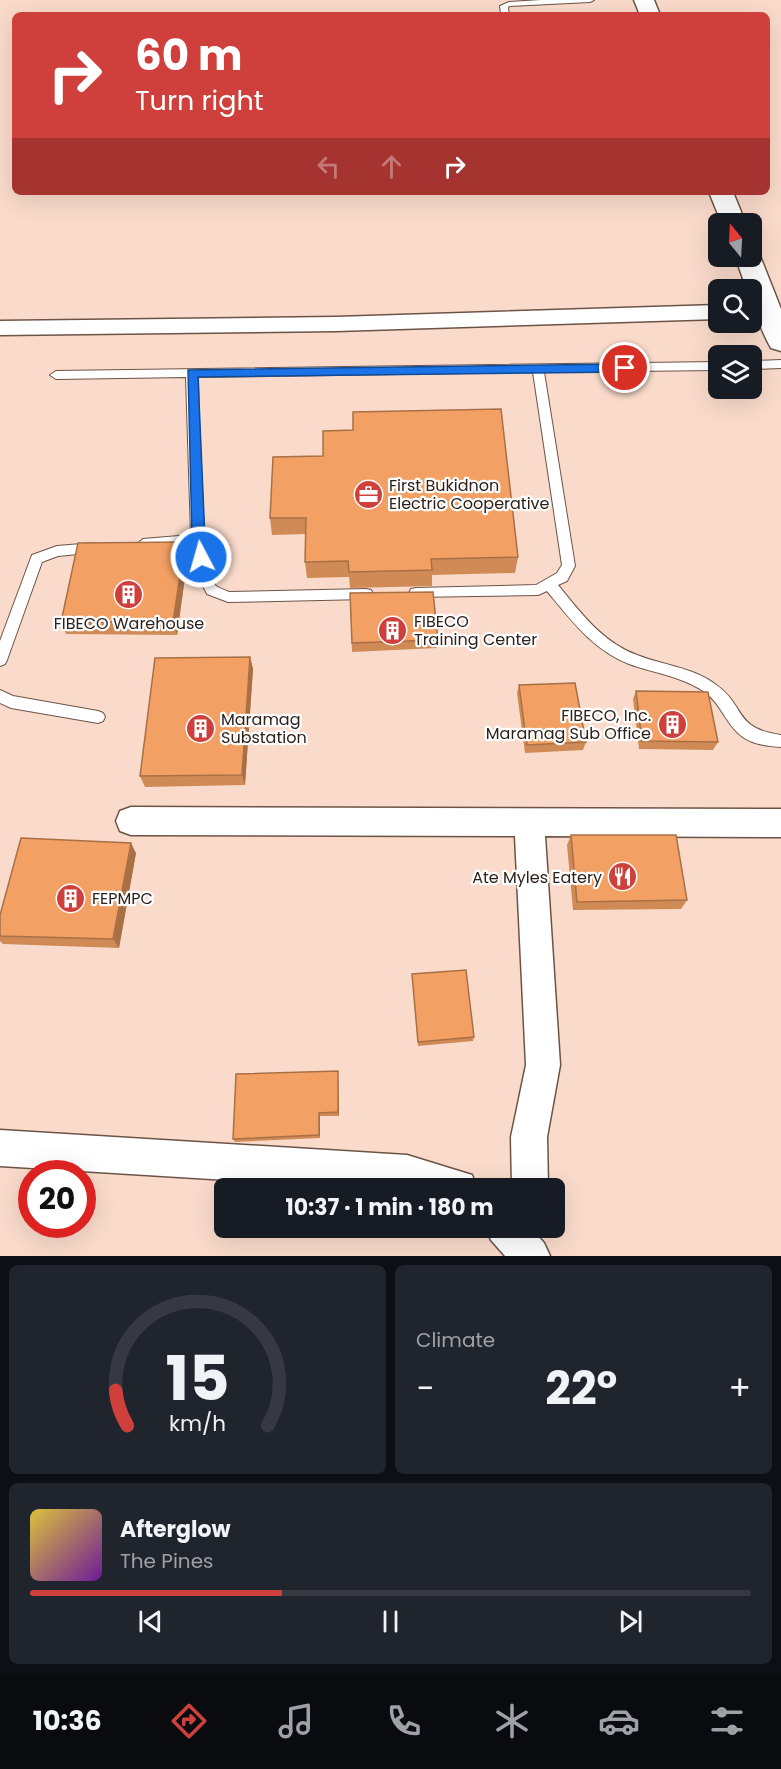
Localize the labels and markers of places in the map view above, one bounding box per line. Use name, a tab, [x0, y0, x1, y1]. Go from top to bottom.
pin	[599, 342, 650, 393]
place label: First Bukidnon Electric Cooperative	[389, 474, 550, 515]
office icon: First Bukidnon Electric Cooperative	[352, 478, 384, 510]
building icon: FIBECO Warehouse	[113, 579, 145, 611]
place label: FIBECO Training Center	[414, 610, 537, 651]
place label: FIBECO Warehouse	[54, 612, 204, 635]
building icon: FIBECO Training Center	[377, 614, 409, 646]
place label: FIBECO, Inc. Maramag Sub Office	[486, 704, 651, 745]
place label: Maramag Substation	[221, 708, 307, 749]
building icon: FIBECO, Inc. Maramag Sub Office	[656, 708, 688, 740]
building icon: Maramag Substation	[184, 712, 216, 744]
restaurant icon: Ate Myles Eatery	[607, 861, 639, 893]
place label: Ate Myles Eatery	[472, 866, 602, 889]
building icon: FEPMPC	[55, 882, 87, 914]
place label: FEPMPC	[92, 887, 153, 910]

